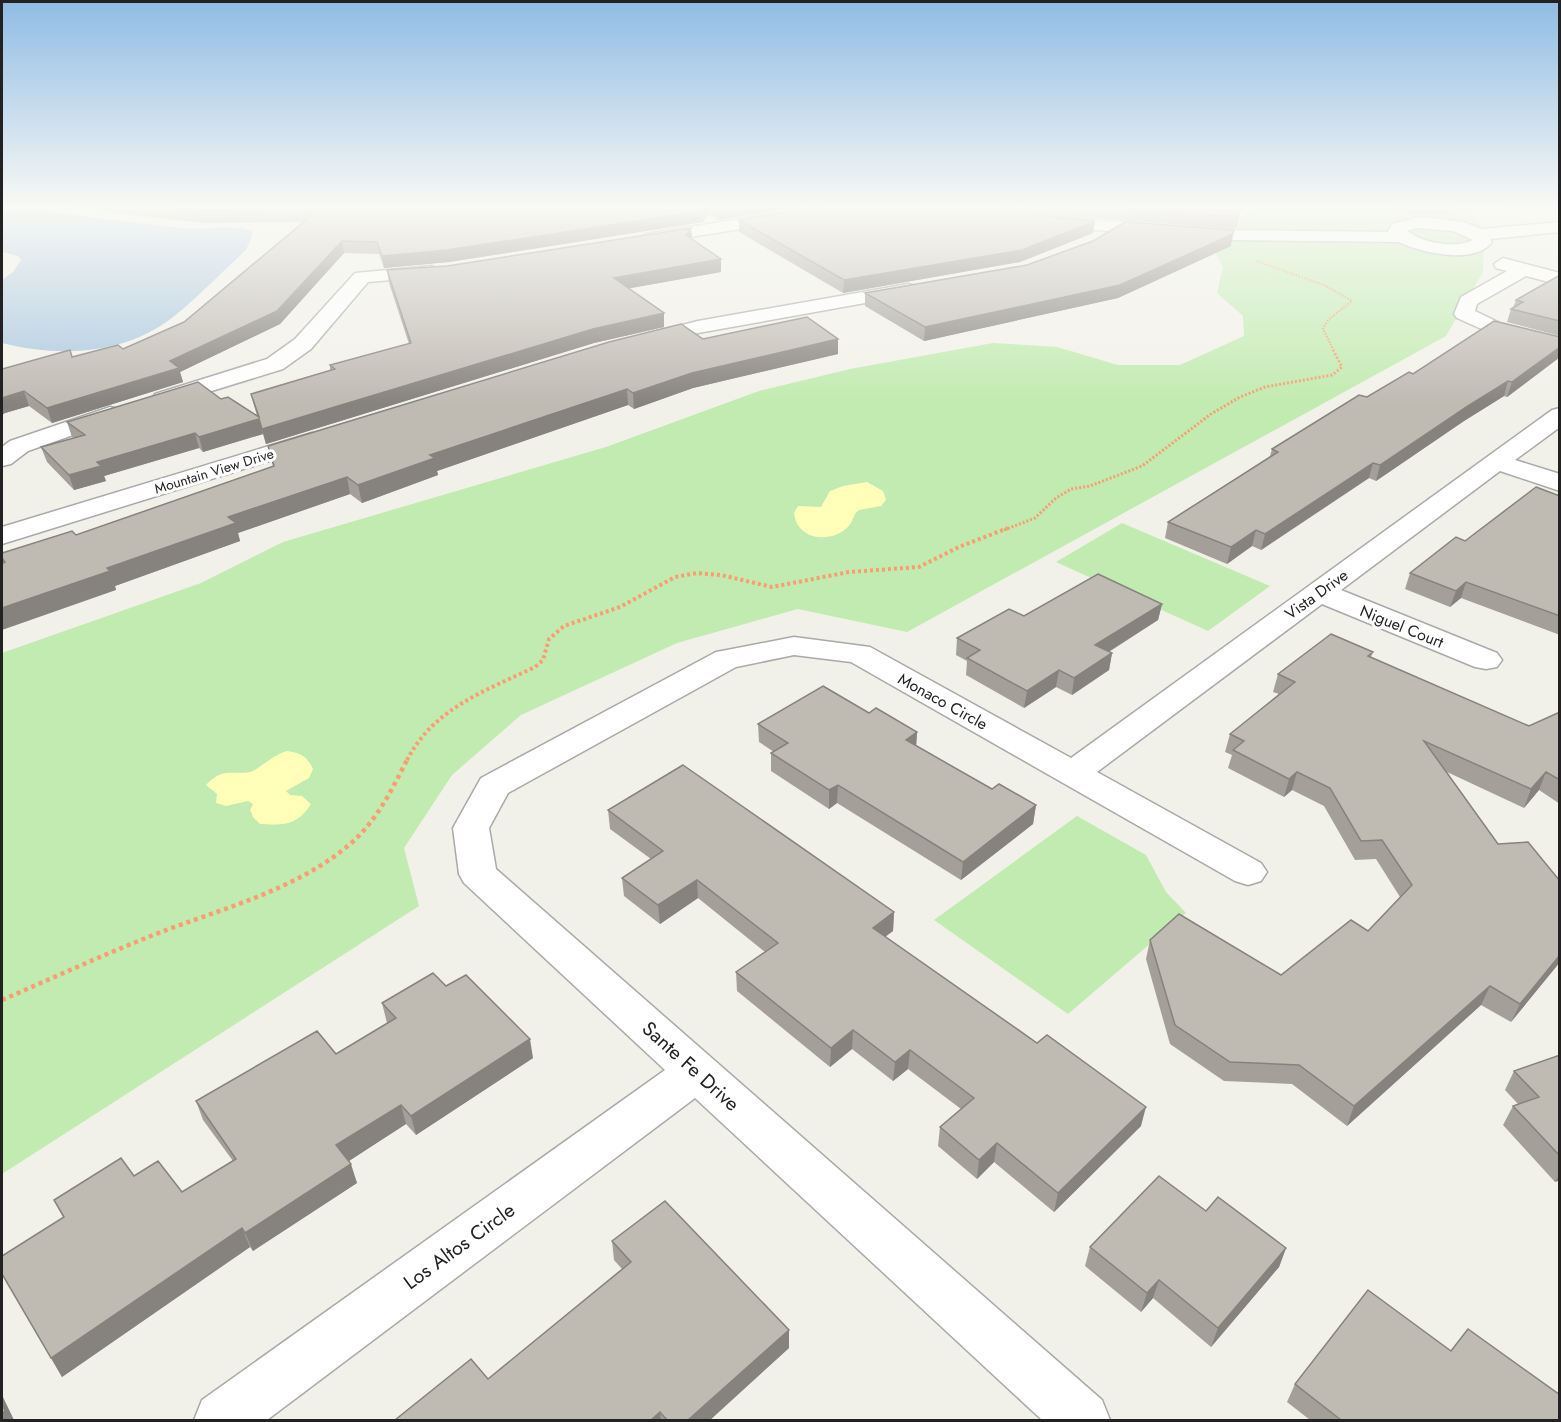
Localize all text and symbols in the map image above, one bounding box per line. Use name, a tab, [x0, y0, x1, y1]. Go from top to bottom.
street label: Mountain View Drive	[152, 443, 276, 499]
street label: Vista Drive	[1280, 564, 1353, 625]
street label: Niguel Court	[1357, 599, 1447, 654]
street label: Monaco Circle	[894, 667, 992, 735]
street label: Sante Fe Drive	[636, 1015, 746, 1118]
street label: Los Altos Circle	[398, 1196, 521, 1297]

